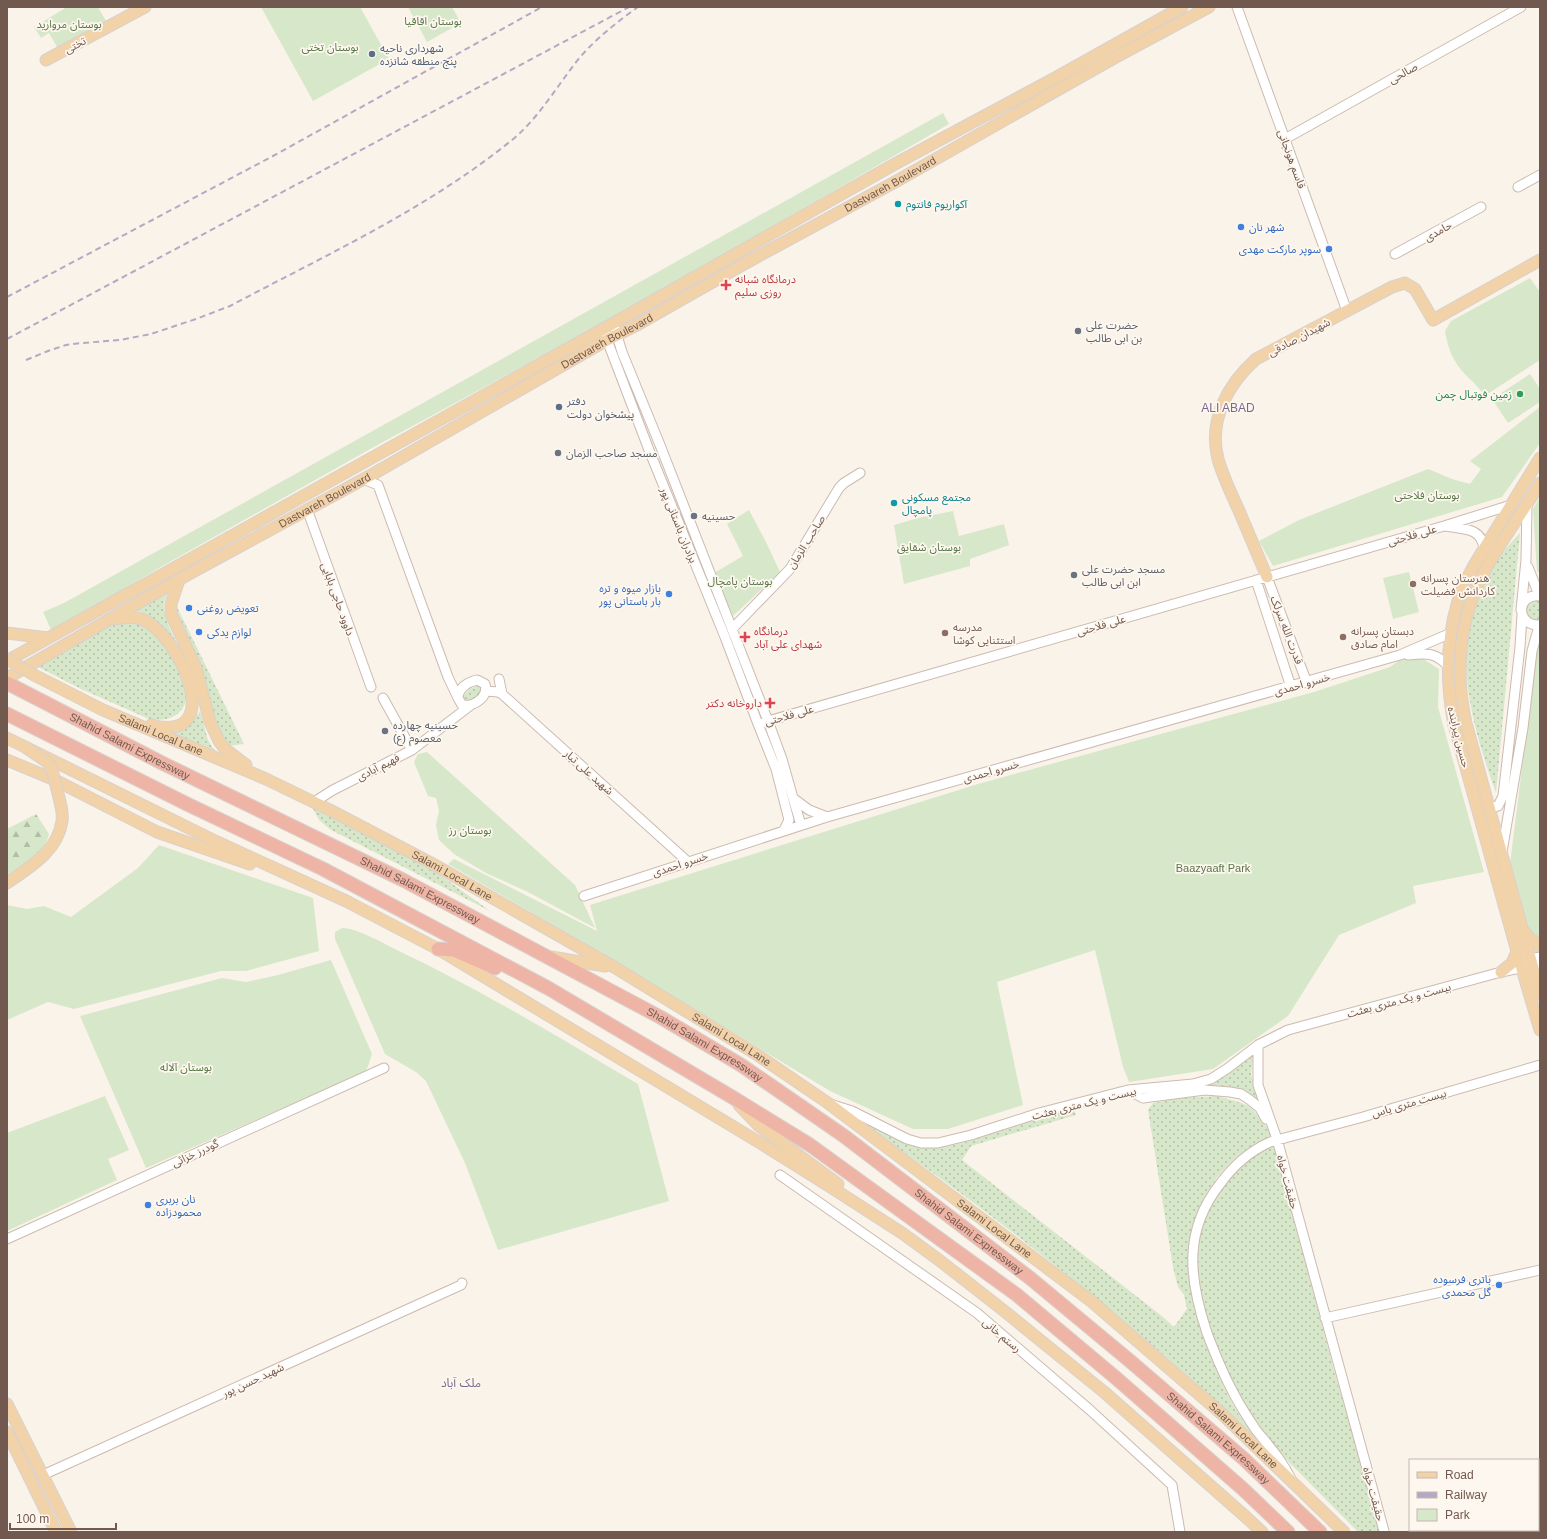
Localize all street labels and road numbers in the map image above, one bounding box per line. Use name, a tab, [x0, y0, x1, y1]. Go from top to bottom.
street label: تختی	[62, 34, 88, 56]
street label: صالحی	[1386, 60, 1420, 87]
street label: قاسم هونجانی	[1273, 128, 1308, 191]
street label: Dastvareh Boulevard	[842, 154, 938, 214]
street label: حامدی	[1422, 218, 1455, 244]
street label: Dastvareh Boulevard	[559, 311, 655, 371]
street label: شهیدان صادقی	[1266, 315, 1333, 359]
street label: Dastvareh Boulevard	[277, 470, 373, 530]
street label: برادران باستانی پور	[656, 484, 700, 565]
street label: صاحب الزمان	[785, 513, 828, 572]
street label: علی فلاحتی	[1386, 522, 1438, 549]
street label: داوود حاجی بابایی	[318, 561, 357, 638]
street label: قدرت الله سرلک	[1268, 594, 1306, 666]
street label: علی فلاحتی	[1075, 612, 1127, 639]
street label: خسرو احمدی	[1273, 670, 1332, 699]
street label: علی فلاحتی	[763, 702, 815, 729]
street label: حسین پیراینده	[1444, 705, 1473, 770]
street label: Shahid Salami Expressway	[68, 710, 192, 782]
street label: Salami Local Lane	[117, 711, 205, 758]
street label: شهید علی تبار	[561, 746, 616, 798]
street label: فهیم آبادی	[355, 751, 403, 786]
street label: خسرو احمدی	[962, 757, 1021, 786]
street label: Salami Local Lane	[410, 848, 495, 903]
street label: خسرو احمدی	[651, 849, 710, 880]
street label: Shahid Salami Expressway	[358, 854, 483, 926]
street label: بیست و یک متری بعثت	[1346, 980, 1453, 1021]
street label: Shahid Salami Expressway	[645, 1005, 765, 1084]
street label: Salami Local Lane	[690, 1010, 773, 1068]
street label: بیست و یک متری بعثت	[1031, 1084, 1138, 1123]
street label: بیست متری یاس	[1370, 1087, 1448, 1120]
street label: گودرز خزائی	[170, 1137, 221, 1170]
street label: حقیقت خواه	[1274, 1154, 1301, 1211]
street label: Shahid Salami Expressway	[912, 1186, 1026, 1277]
street label: Salami Local Lane	[955, 1196, 1034, 1260]
street label: رستم خانی	[978, 1315, 1024, 1357]
street label: شهید حسن پور	[219, 1360, 287, 1402]
street label: Shahid Salami Expressway	[1164, 1389, 1273, 1487]
street label: Salami Local Lane	[1207, 1400, 1280, 1471]
street label: حقیقت خواه	[1360, 1466, 1387, 1523]

